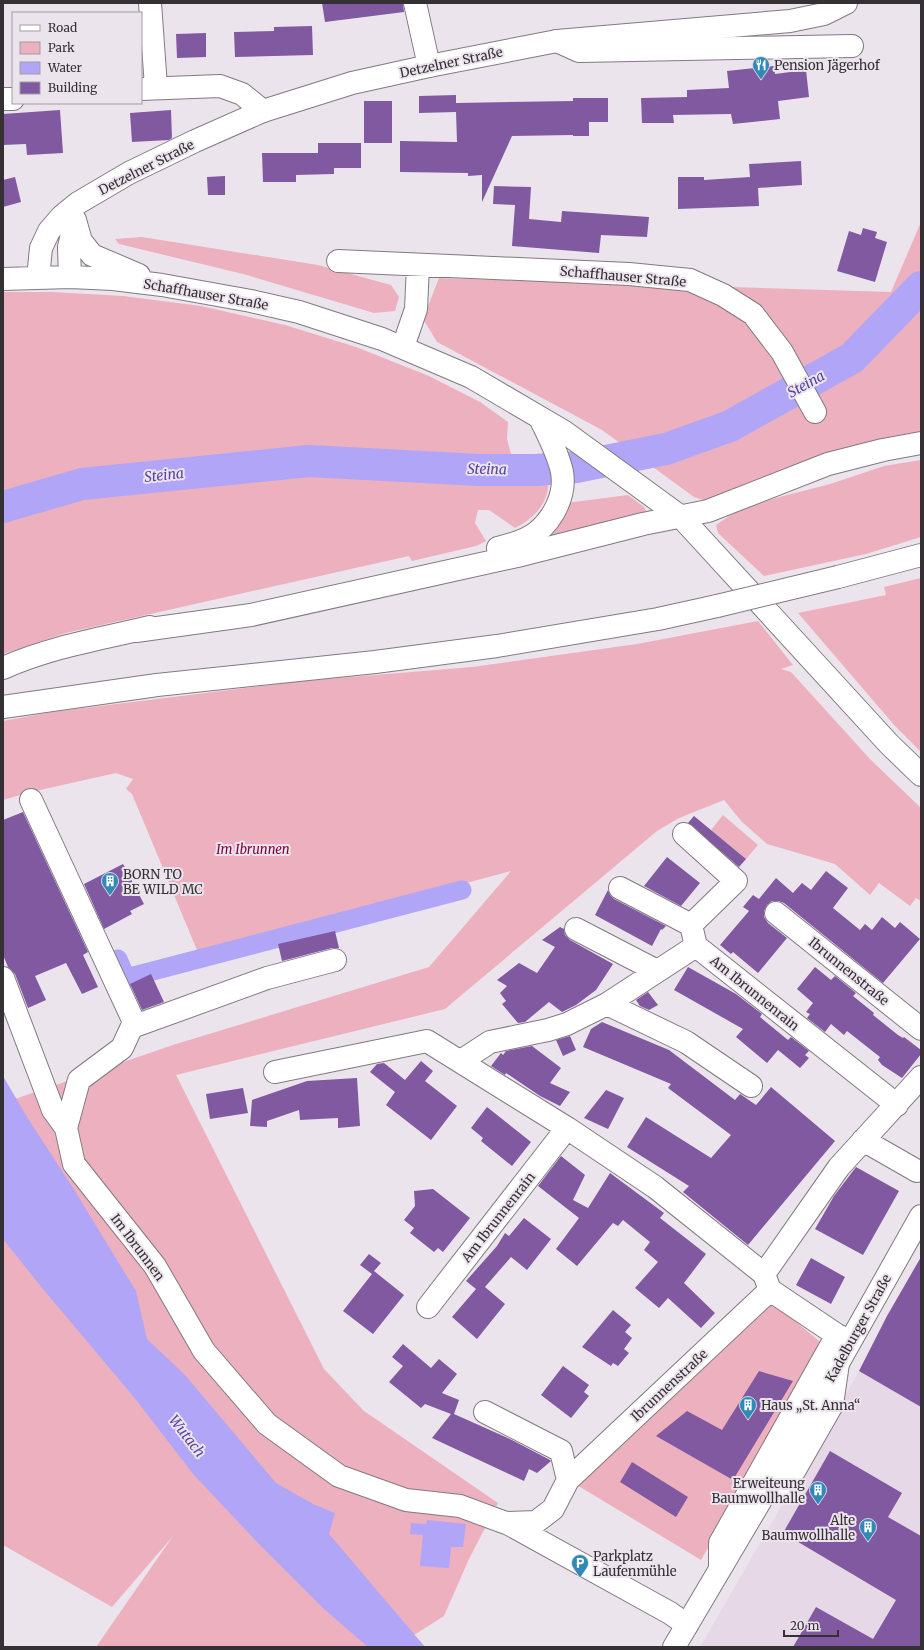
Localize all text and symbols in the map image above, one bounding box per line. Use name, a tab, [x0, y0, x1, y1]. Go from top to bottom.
legend	[12, 12, 142, 104]
text: Road	[48, 20, 77, 35]
text: Park	[48, 40, 75, 55]
street label: Detzelner Straße	[398, 43, 504, 82]
restaurant icon: Pension Jägerhof	[751, 55, 771, 80]
place label: Pension Jägerhof	[774, 57, 881, 74]
text: Water	[47, 60, 83, 75]
text: Building	[48, 80, 98, 95]
street label: Detzelner Straße	[96, 136, 197, 199]
street label: Schaffhauser Straße	[559, 263, 687, 291]
street label: Schaffhauser Straße	[142, 275, 270, 314]
water label: Steina	[784, 367, 828, 401]
water label: Steina	[467, 460, 507, 478]
water label: Steina	[143, 464, 185, 486]
park label: Im Ibrunnen	[216, 841, 290, 858]
place label: BORN TO BE WILD MC	[123, 866, 203, 898]
building icon: BORN TO BE WILD MC	[100, 871, 120, 896]
street label: Ibrunnenstraße	[805, 934, 893, 1009]
street label: Am Ibrunnenrain	[706, 952, 803, 1035]
street label: Am Ibrunnenrain	[457, 1168, 539, 1267]
street label: Im Ibrunnen	[107, 1210, 169, 1285]
street label: Kadelburger Straße	[822, 1271, 895, 1385]
street label: Ibrunnenstraße	[627, 1345, 711, 1425]
building icon: Haus „St. Anna“	[738, 1395, 758, 1420]
place label: Haus „St. Anna“	[761, 1397, 861, 1414]
water label: Wutach	[165, 1411, 209, 1461]
place label: Erweiteung Baumwollhalle	[711, 1475, 805, 1507]
building icon: Erweiteung Baumwollhalle	[808, 1480, 828, 1505]
place label: Alte Baumwollhalle	[761, 1512, 855, 1544]
building icon: Alte Baumwollhalle	[858, 1517, 878, 1542]
place label: Parkplatz Laufenmühle	[593, 1548, 677, 1580]
parking icon: Parkplatz Laufenmühle	[570, 1553, 590, 1578]
scale bar	[784, 1612, 838, 1638]
text: 20 m	[790, 1618, 819, 1633]

